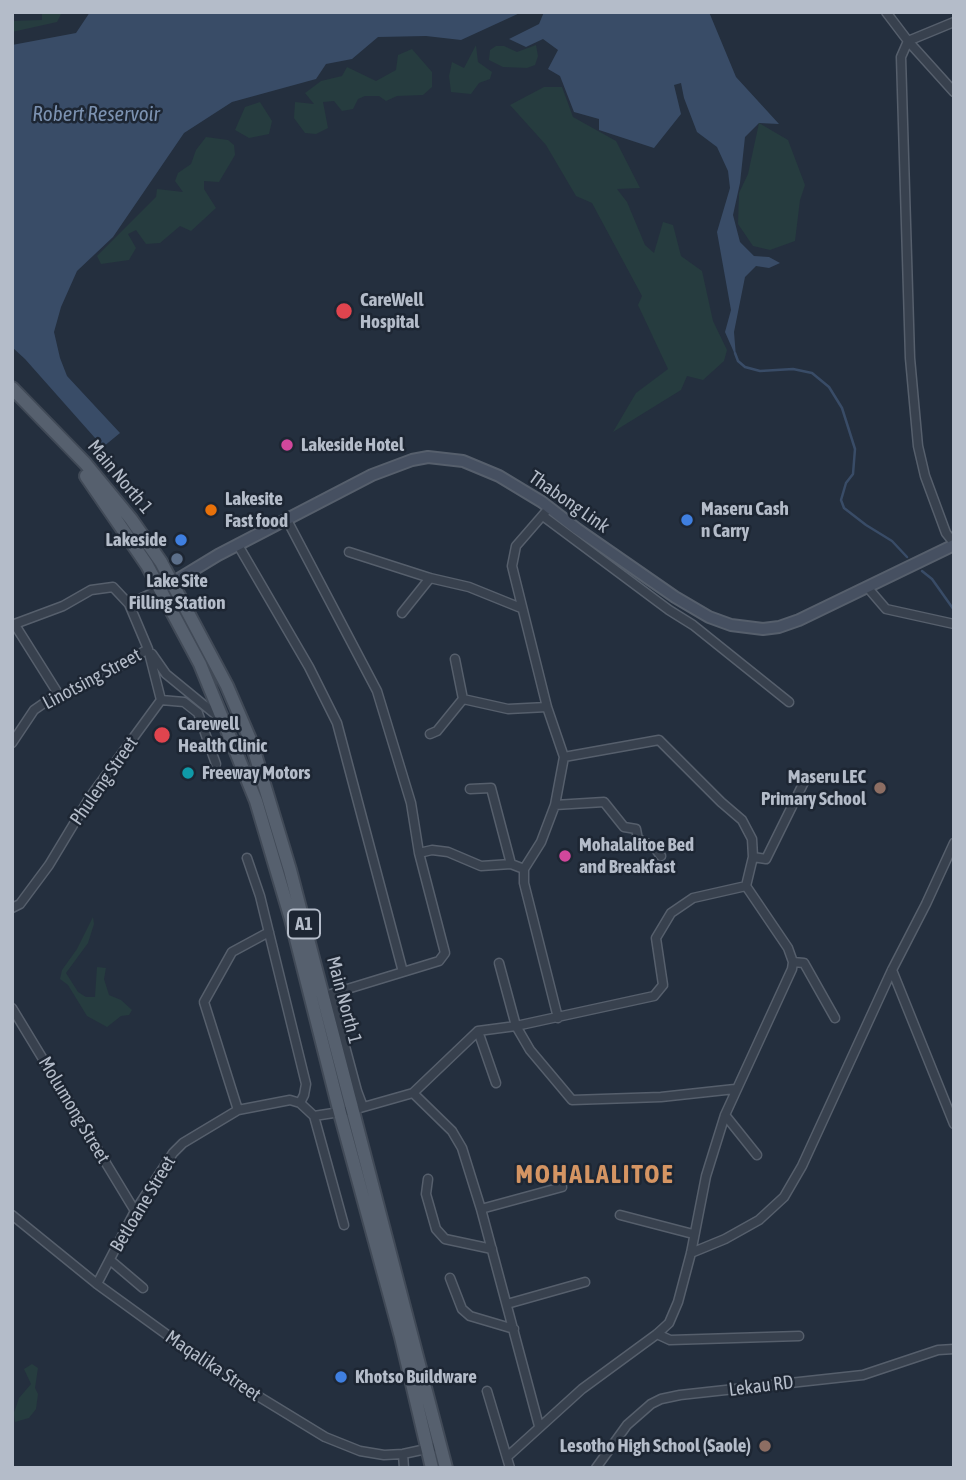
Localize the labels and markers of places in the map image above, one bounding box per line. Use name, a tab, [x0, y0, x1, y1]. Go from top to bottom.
place label: CareWell Hospital	[360, 289, 424, 333]
marker: CareWell Hospital	[334, 301, 354, 321]
place label: Lakeside Hotel	[301, 434, 404, 456]
marker: Lakeside Hotel	[279, 437, 295, 453]
place label: Lakesite Fast food	[225, 488, 288, 532]
place label: Maseru Cash n Carry	[701, 498, 789, 542]
marker: Lakesite Fast food	[203, 502, 219, 518]
marker: Maseru Cash n Carry	[679, 512, 695, 528]
place label: Lakeside	[105, 529, 167, 551]
marker: Lakeside	[173, 532, 189, 548]
marker: Lake Site Filling Station	[169, 551, 185, 567]
place label: Lake Site Filling Station	[129, 570, 225, 614]
place label: Carewell Health Clinic	[178, 713, 267, 757]
marker: Carewell Health Clinic	[152, 725, 172, 745]
place label: Freeway Motors	[202, 762, 310, 784]
marker: Freeway Motors	[180, 765, 196, 781]
place label: Maseru LEC Primary School	[761, 766, 866, 810]
marker: Maseru LEC Primary School	[872, 780, 888, 796]
place label: Mohalalitoe Bed and Breakfast	[579, 834, 694, 878]
marker: Mohalalitoe Bed and Breakfast	[557, 848, 573, 864]
place label: Khotso Buildware	[355, 1366, 477, 1388]
marker: Khotso Buildware	[333, 1369, 349, 1385]
place label: Lesotho High School (Saole)	[560, 1435, 751, 1457]
marker: Lesotho High School (Saole)	[757, 1438, 773, 1454]

